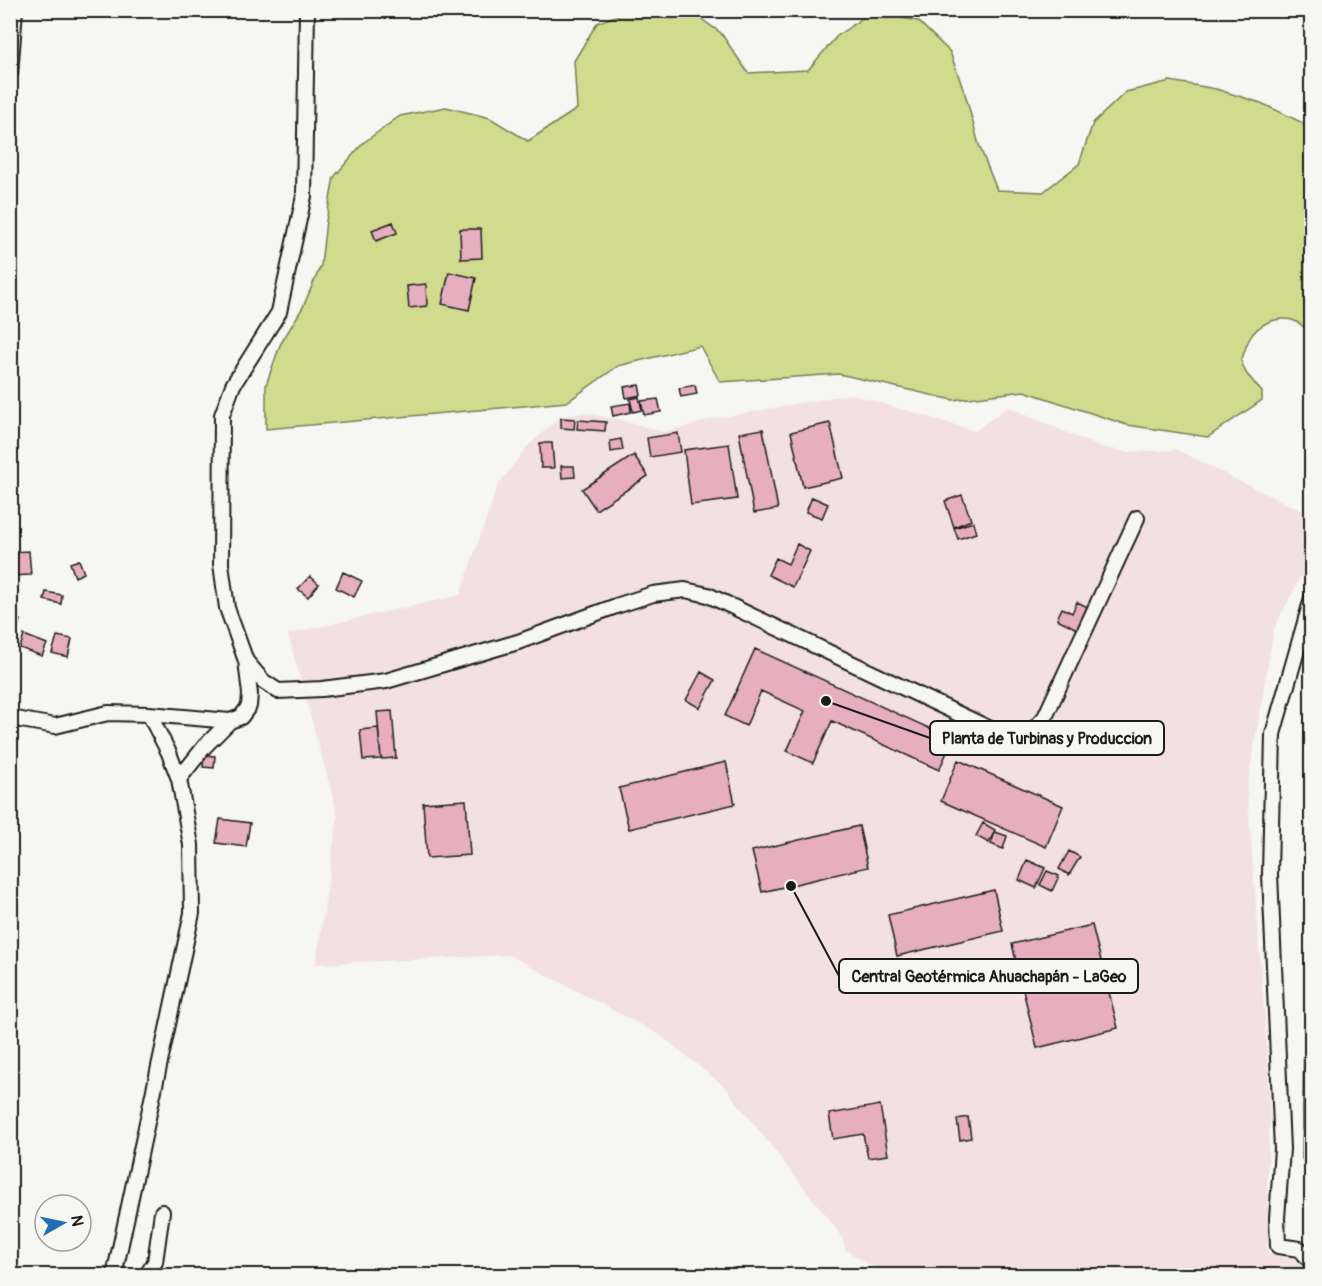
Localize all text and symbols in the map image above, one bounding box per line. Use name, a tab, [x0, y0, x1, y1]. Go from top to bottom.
callout: Planta de Turbinas y Produccion	[930, 721, 1164, 755]
text: Planta de Turbinas y Produccion	[942, 729, 1152, 749]
callout: Central Geotérmica Ahuachapán - LaGeo	[839, 959, 1138, 993]
text: Central Geotérmica Ahuachapán - LaGeo	[852, 967, 1127, 987]
north arrow	[33, 1193, 93, 1253]
text: N	[66, 1214, 88, 1228]

